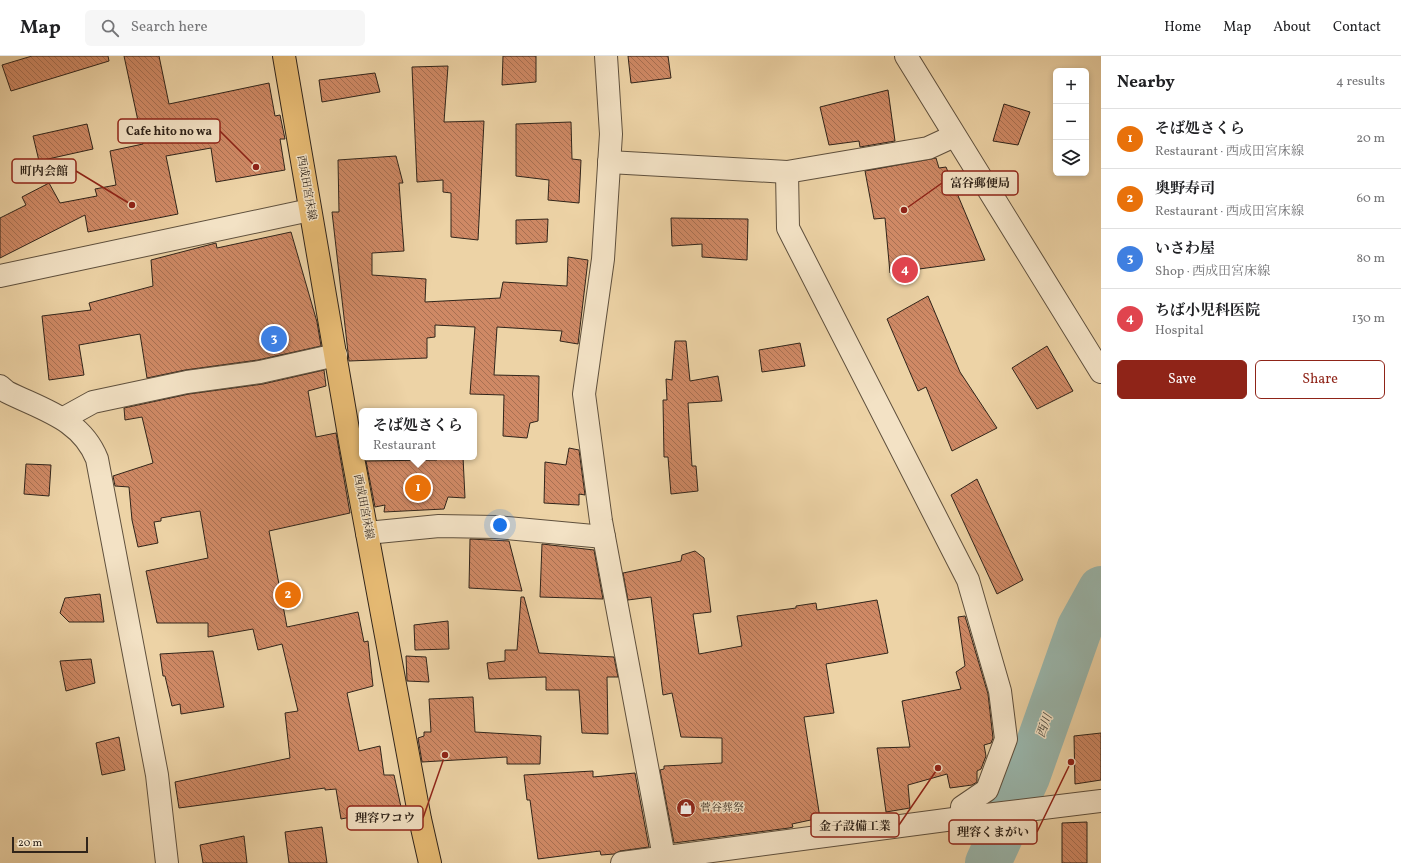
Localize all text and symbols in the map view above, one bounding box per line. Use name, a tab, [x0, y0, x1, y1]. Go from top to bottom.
search box	[85, 10, 365, 46]
text: Map	[20, 15, 61, 41]
icon: search	[99, 17, 121, 39]
text: Search here	[131, 17, 208, 38]
text: Home	[1164, 18, 1201, 37]
text: Map	[1223, 18, 1251, 37]
text: About	[1273, 18, 1311, 37]
text: Contact	[1333, 18, 1381, 37]
map controls	[1053, 68, 1089, 176]
button: +	[1053, 68, 1089, 104]
text: Nearby	[1117, 71, 1175, 94]
text: 4 results	[1336, 73, 1385, 91]
button: −	[1053, 104, 1089, 140]
callout: Cafe hito no wa	[118, 119, 220, 143]
text: そば処さくら	[1155, 119, 1245, 140]
text: Cafe hito no wa	[126, 124, 212, 140]
text: 1	[1127, 130, 1133, 148]
text: 20 m	[1356, 130, 1385, 148]
button: layers	[1053, 140, 1089, 176]
text: Restaurant · 西成田宮床線	[1155, 143, 1304, 161]
street label: 西成田宮床線	[293, 154, 319, 222]
callout: 町内会館	[12, 159, 76, 183]
text: 町内会館	[20, 164, 68, 180]
callout: 富谷郵便局	[942, 171, 1018, 195]
text: 富谷郵便局	[950, 176, 1010, 192]
text: 奥野寿司	[1155, 179, 1215, 200]
text: 2	[1127, 190, 1133, 208]
text: 60 m	[1357, 190, 1385, 208]
text: Restaurant · 西成田宮床線	[1155, 203, 1304, 221]
text: いさわ屋	[1155, 239, 1215, 260]
text: 3	[1127, 250, 1133, 268]
text: 80 m	[1356, 250, 1385, 268]
pin: 4	[892, 255, 918, 285]
text: Shop · 西成田宮床線	[1155, 263, 1270, 281]
text: ちば小児科医院	[1155, 301, 1260, 322]
text: 4	[1126, 310, 1134, 328]
text: 130 m	[1352, 310, 1385, 328]
text: Hospital	[1155, 322, 1204, 340]
pin: 3	[261, 324, 287, 354]
button: Save	[1117, 360, 1247, 399]
button: Share	[1255, 360, 1385, 399]
popup	[359, 408, 477, 460]
text: そば処さくら	[373, 416, 463, 437]
text: Restaurant	[373, 437, 436, 455]
street label: 西成田宮床線	[349, 473, 377, 541]
pin: 1	[405, 473, 431, 503]
your location	[490, 515, 510, 535]
pin: 2	[275, 580, 301, 610]
water label: 西川	[1033, 710, 1057, 740]
shop icon: 菅谷葬祭	[675, 797, 697, 819]
place label: 菅谷葬祭	[700, 801, 744, 816]
callout: 理容ワコウ	[347, 806, 423, 830]
text: 理容ワコウ	[355, 811, 415, 827]
callout: 金子設備工業	[811, 813, 899, 837]
text: 金子設備工業	[819, 819, 891, 835]
callout: 理容くまがい	[949, 820, 1037, 844]
text: 理容くまがい	[957, 825, 1029, 841]
scale bar	[12, 835, 88, 854]
text: 20 m	[18, 836, 42, 851]

